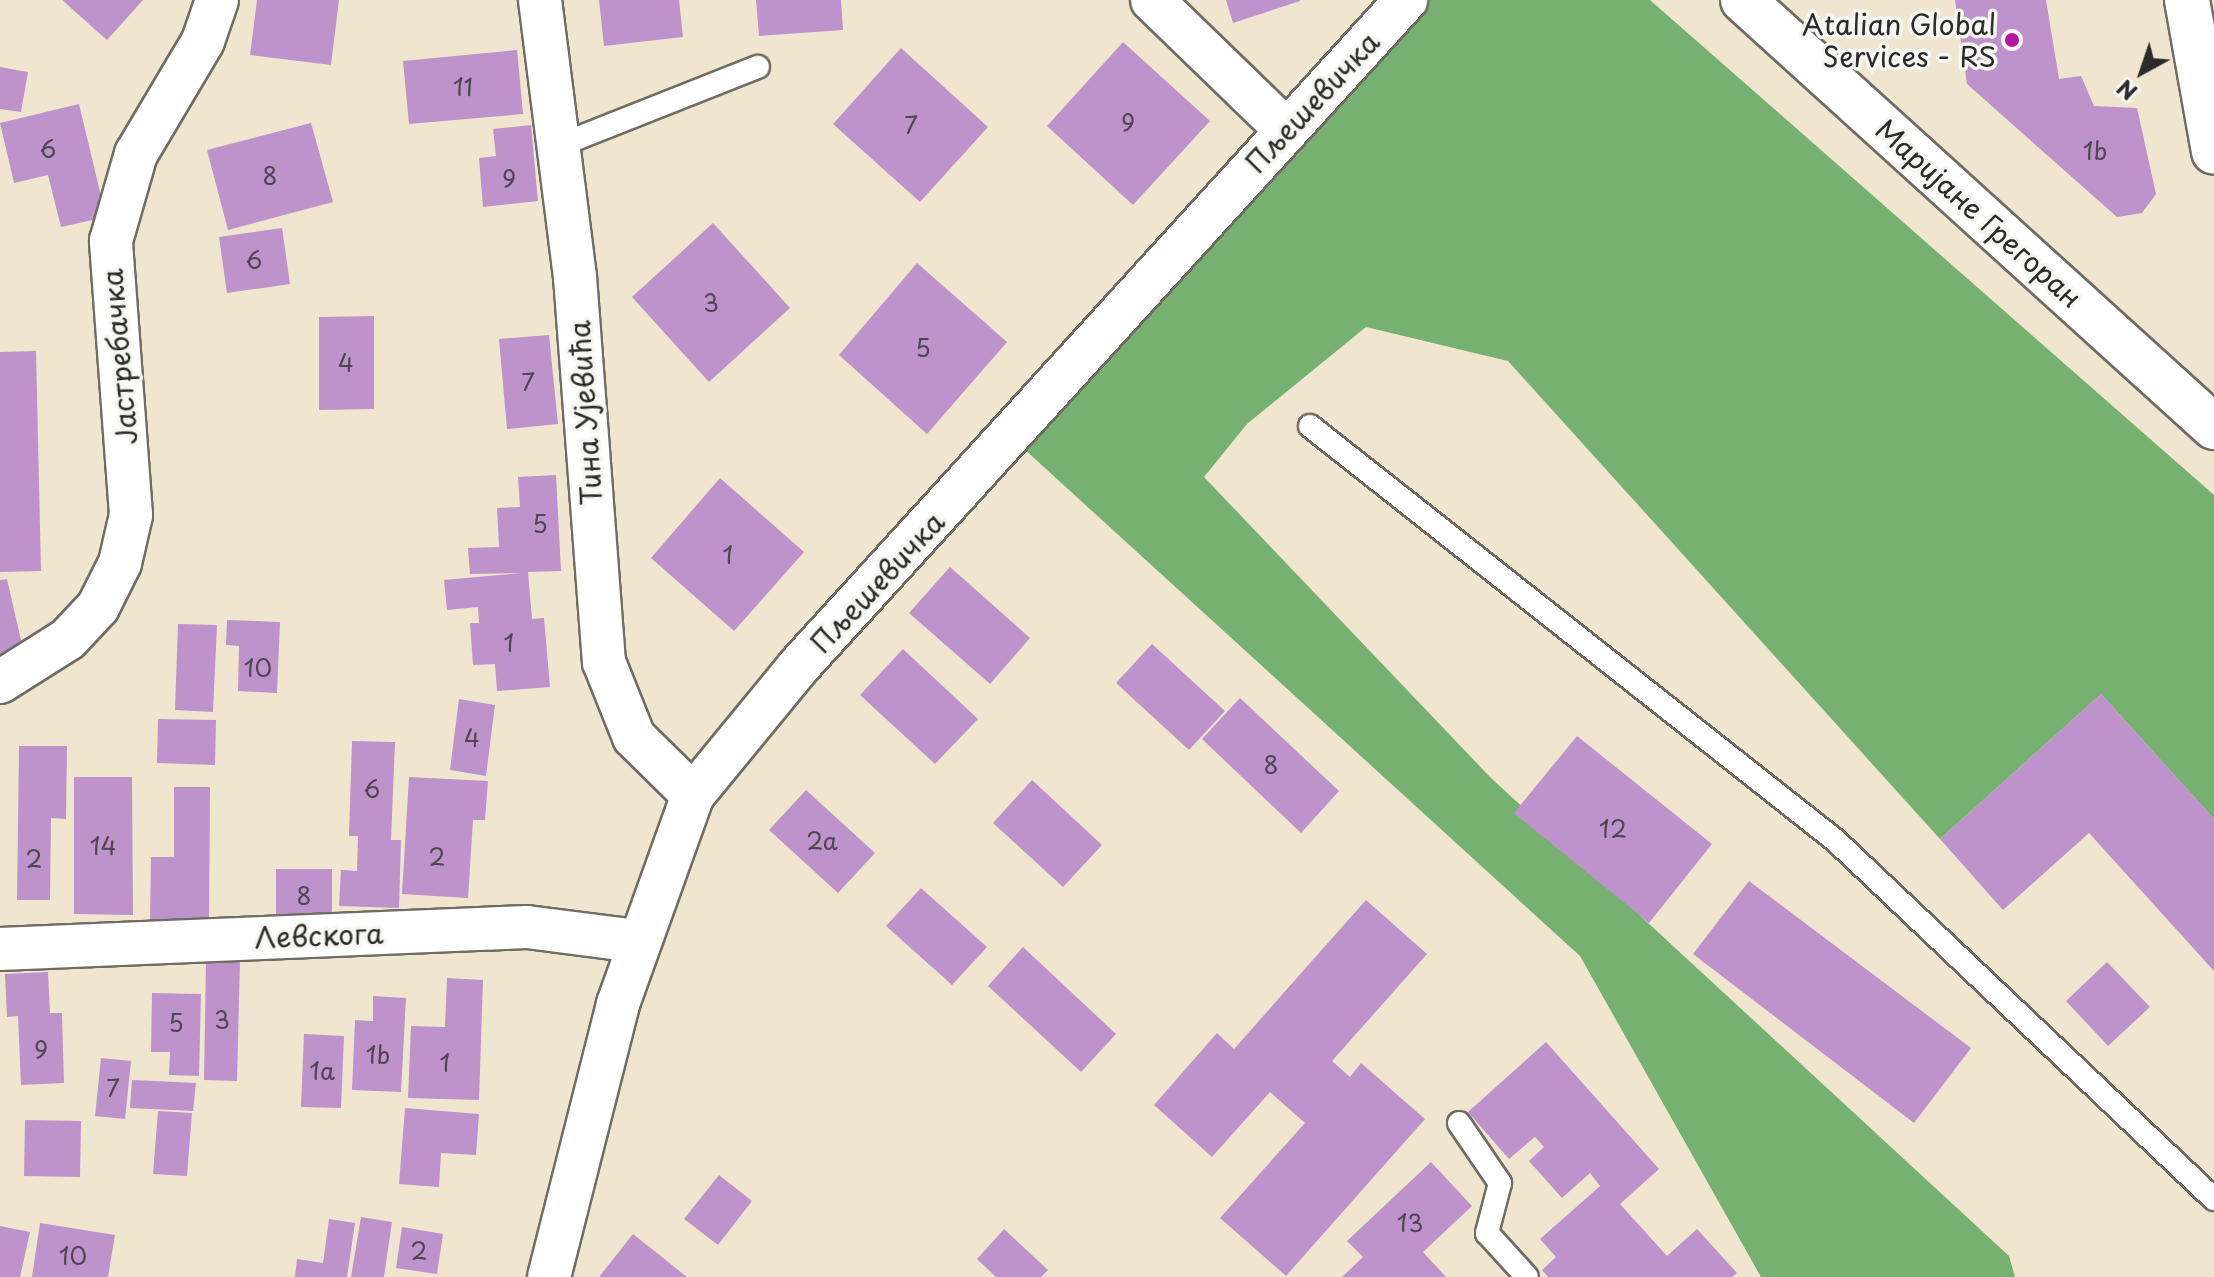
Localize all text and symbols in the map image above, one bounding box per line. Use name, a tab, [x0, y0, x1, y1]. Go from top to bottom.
place label: Atalian Global Services - RS	[1800, 7, 1996, 73]
street label: Пљешевичка	[1238, 25, 1386, 179]
marker: Atalian Global Services - RS	[2003, 31, 2021, 49]
north arrow	[2102, 32, 2182, 112]
house number: 11	[453, 73, 473, 101]
text: N	[2109, 73, 2144, 109]
house number: 9	[1121, 109, 1135, 137]
house number: 7	[904, 111, 918, 139]
street label: Маријане Грегоран	[1870, 112, 2088, 314]
house number: 6	[40, 135, 56, 163]
house number: 1b	[2083, 137, 2107, 165]
house number: 8	[263, 162, 277, 190]
house number: 9	[502, 165, 516, 193]
house number: 6	[246, 246, 262, 274]
street label: Јастребачка	[95, 268, 143, 446]
house number: 3	[703, 289, 719, 317]
street label: Тина Ујевића	[562, 318, 608, 508]
house number: 5	[915, 334, 931, 362]
house number: 4	[338, 349, 354, 377]
house number: 7	[521, 368, 535, 396]
street label: Пљешевичка	[803, 505, 951, 659]
house number: 5	[532, 510, 548, 538]
house number: 1	[723, 541, 733, 569]
house number: 1	[504, 629, 514, 657]
house number: 10	[244, 654, 272, 682]
house number: 4	[464, 724, 480, 752]
house number: 8	[1264, 751, 1278, 779]
house number: 6	[364, 775, 380, 803]
house number: 12	[1599, 815, 1627, 843]
house number: 2a	[806, 827, 838, 855]
house number: 14	[90, 832, 116, 860]
house number: 2	[429, 843, 445, 871]
house number: 2	[26, 845, 42, 873]
house number: 8	[297, 882, 311, 910]
street label: Левскога	[254, 916, 384, 954]
house number: 3	[214, 1006, 230, 1034]
house number: 5	[168, 1009, 184, 1037]
house number: 9	[34, 1036, 48, 1064]
house number: 1b	[366, 1041, 390, 1069]
house number: 1	[440, 1049, 450, 1077]
house number: 1a	[309, 1057, 335, 1085]
house number: 7	[106, 1074, 120, 1102]
house number: 13	[1397, 1209, 1423, 1237]
house number: 2	[411, 1237, 427, 1265]
house number: 10	[59, 1242, 87, 1270]

